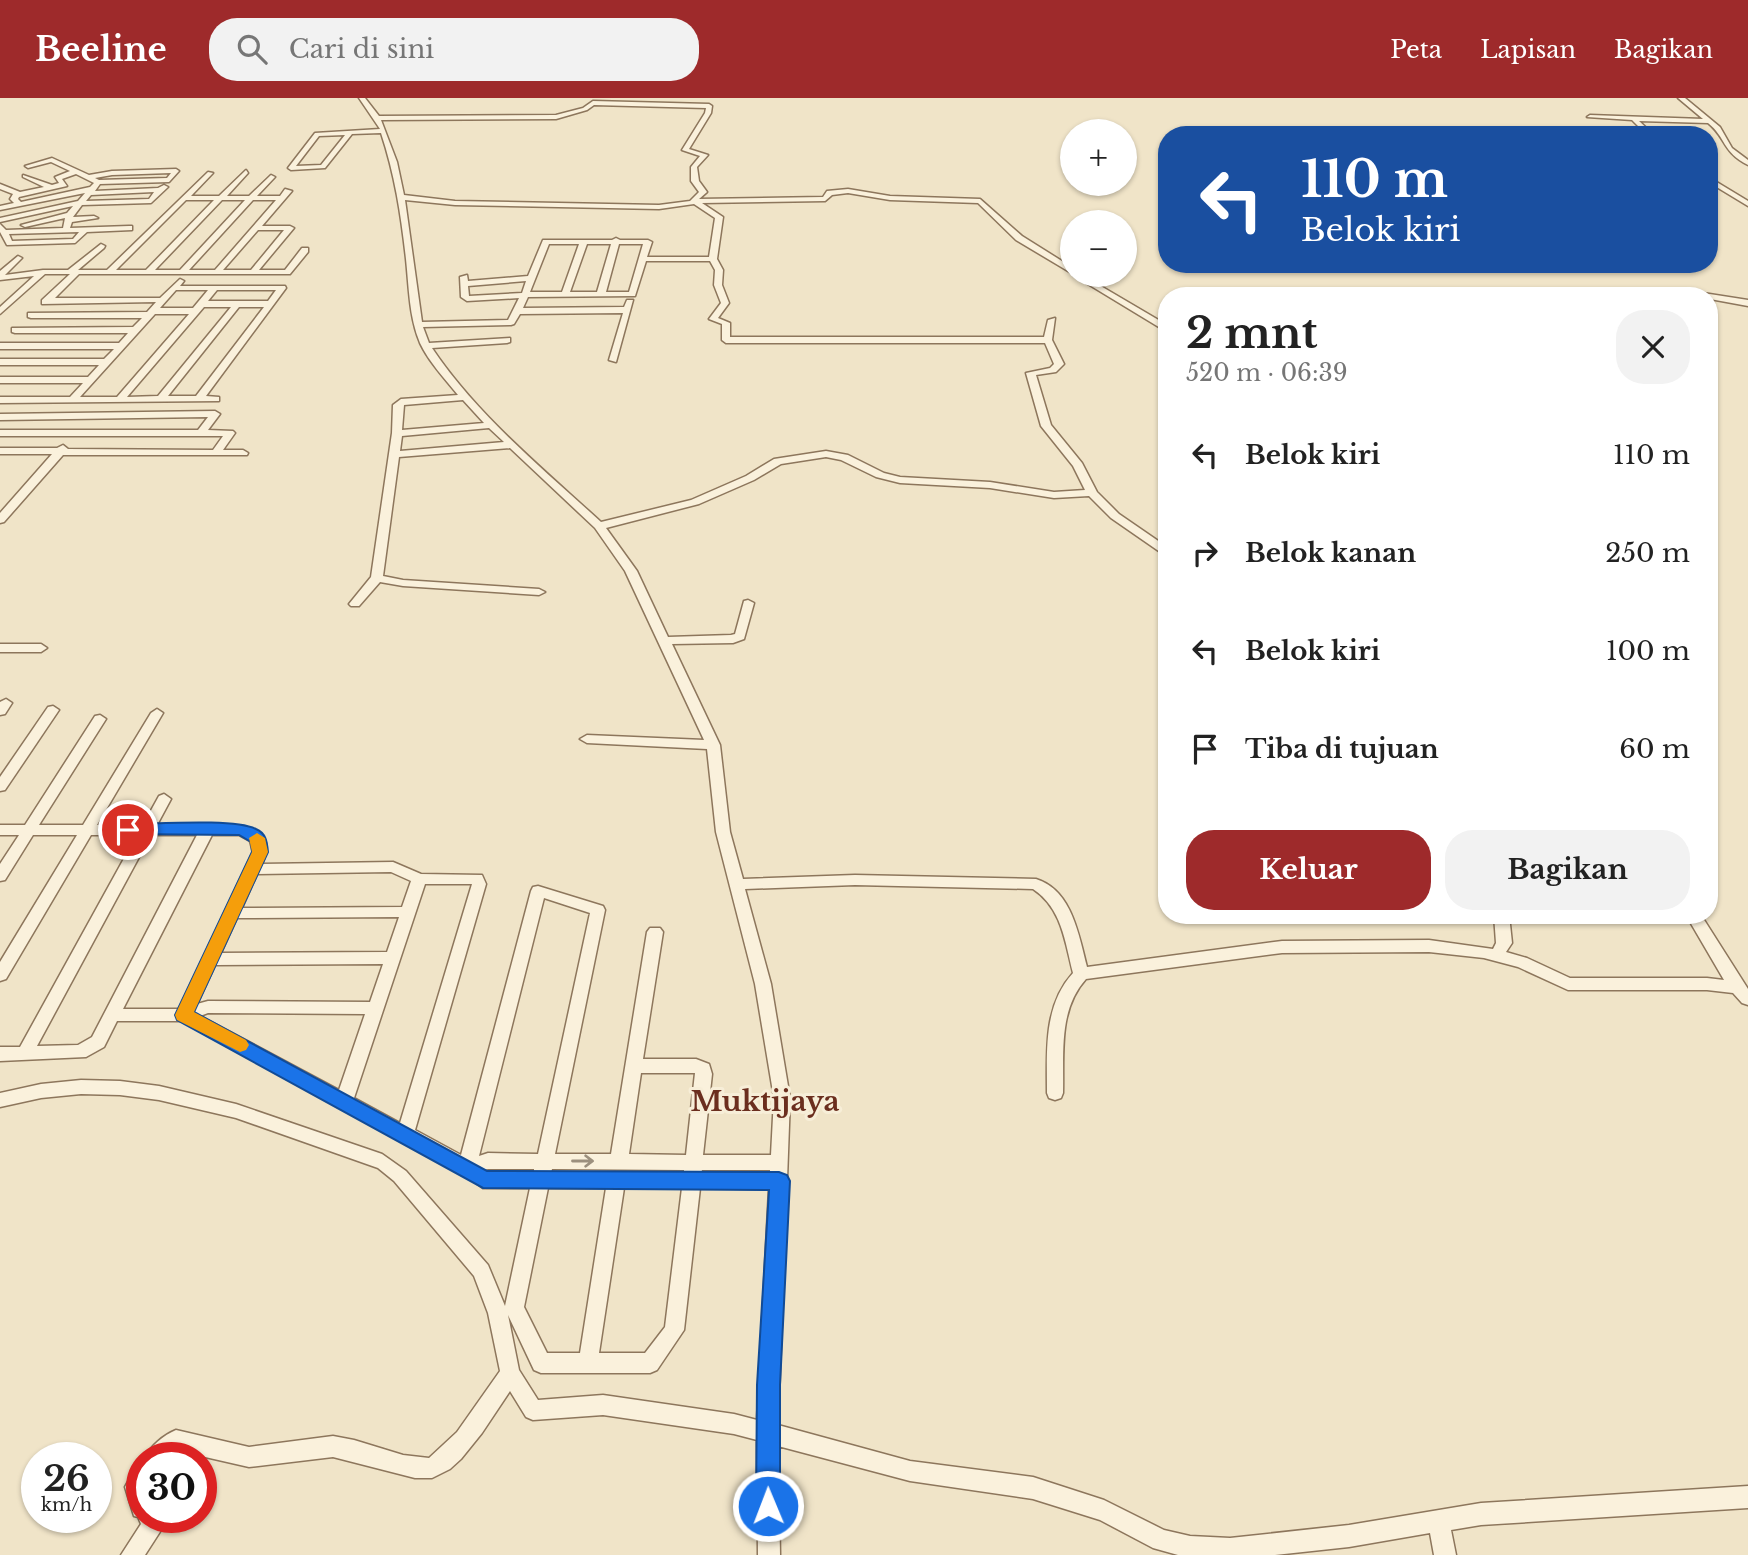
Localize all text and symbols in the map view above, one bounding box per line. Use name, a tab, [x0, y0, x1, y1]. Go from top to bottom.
search box	[209, 18, 699, 81]
text: Beeline	[35, 29, 167, 70]
icon: search	[233, 30, 271, 68]
text: Cari di sini	[289, 33, 434, 65]
text: Peta	[1390, 35, 1442, 64]
text: Lapisan	[1480, 35, 1576, 64]
text: Bagikan	[1614, 35, 1713, 64]
map controls	[1060, 119, 1137, 287]
button: +	[1060, 119, 1137, 196]
text: 110 m	[1301, 149, 1448, 210]
icon: left	[1186, 154, 1277, 245]
button: −	[1060, 210, 1137, 287]
text: Belok kiri	[1301, 210, 1460, 250]
text: 2 mnt	[1186, 307, 1318, 359]
button: close	[1616, 310, 1690, 384]
text: 520 m · 06:39	[1186, 359, 1347, 387]
icon: left	[1186, 436, 1224, 474]
text: Belok kiri	[1245, 439, 1380, 471]
text: 110 m	[1613, 439, 1690, 471]
icon: right	[1186, 534, 1224, 572]
text: Belok kanan	[1245, 537, 1416, 569]
text: 250 m	[1605, 537, 1690, 569]
icon: left	[1186, 632, 1224, 670]
text: Belok kiri	[1245, 635, 1380, 667]
text: 100 m	[1606, 635, 1690, 667]
icon: arrive	[1186, 730, 1224, 768]
text: Tiba di tujuan	[1245, 733, 1439, 765]
text: 60 m	[1619, 733, 1690, 765]
pin	[98, 800, 158, 860]
icon: arrive	[109, 811, 147, 849]
button: Keluar	[1186, 830, 1431, 910]
button: Bagikan	[1445, 830, 1690, 910]
district label: Muktijaya	[690, 1084, 840, 1119]
one-way arrow	[571, 1155, 594, 1168]
speed limit sign: 30	[126, 1442, 217, 1533]
text: 26	[43, 1457, 90, 1500]
position arrow	[731, 1469, 805, 1543]
text: km/h	[41, 1494, 92, 1516]

